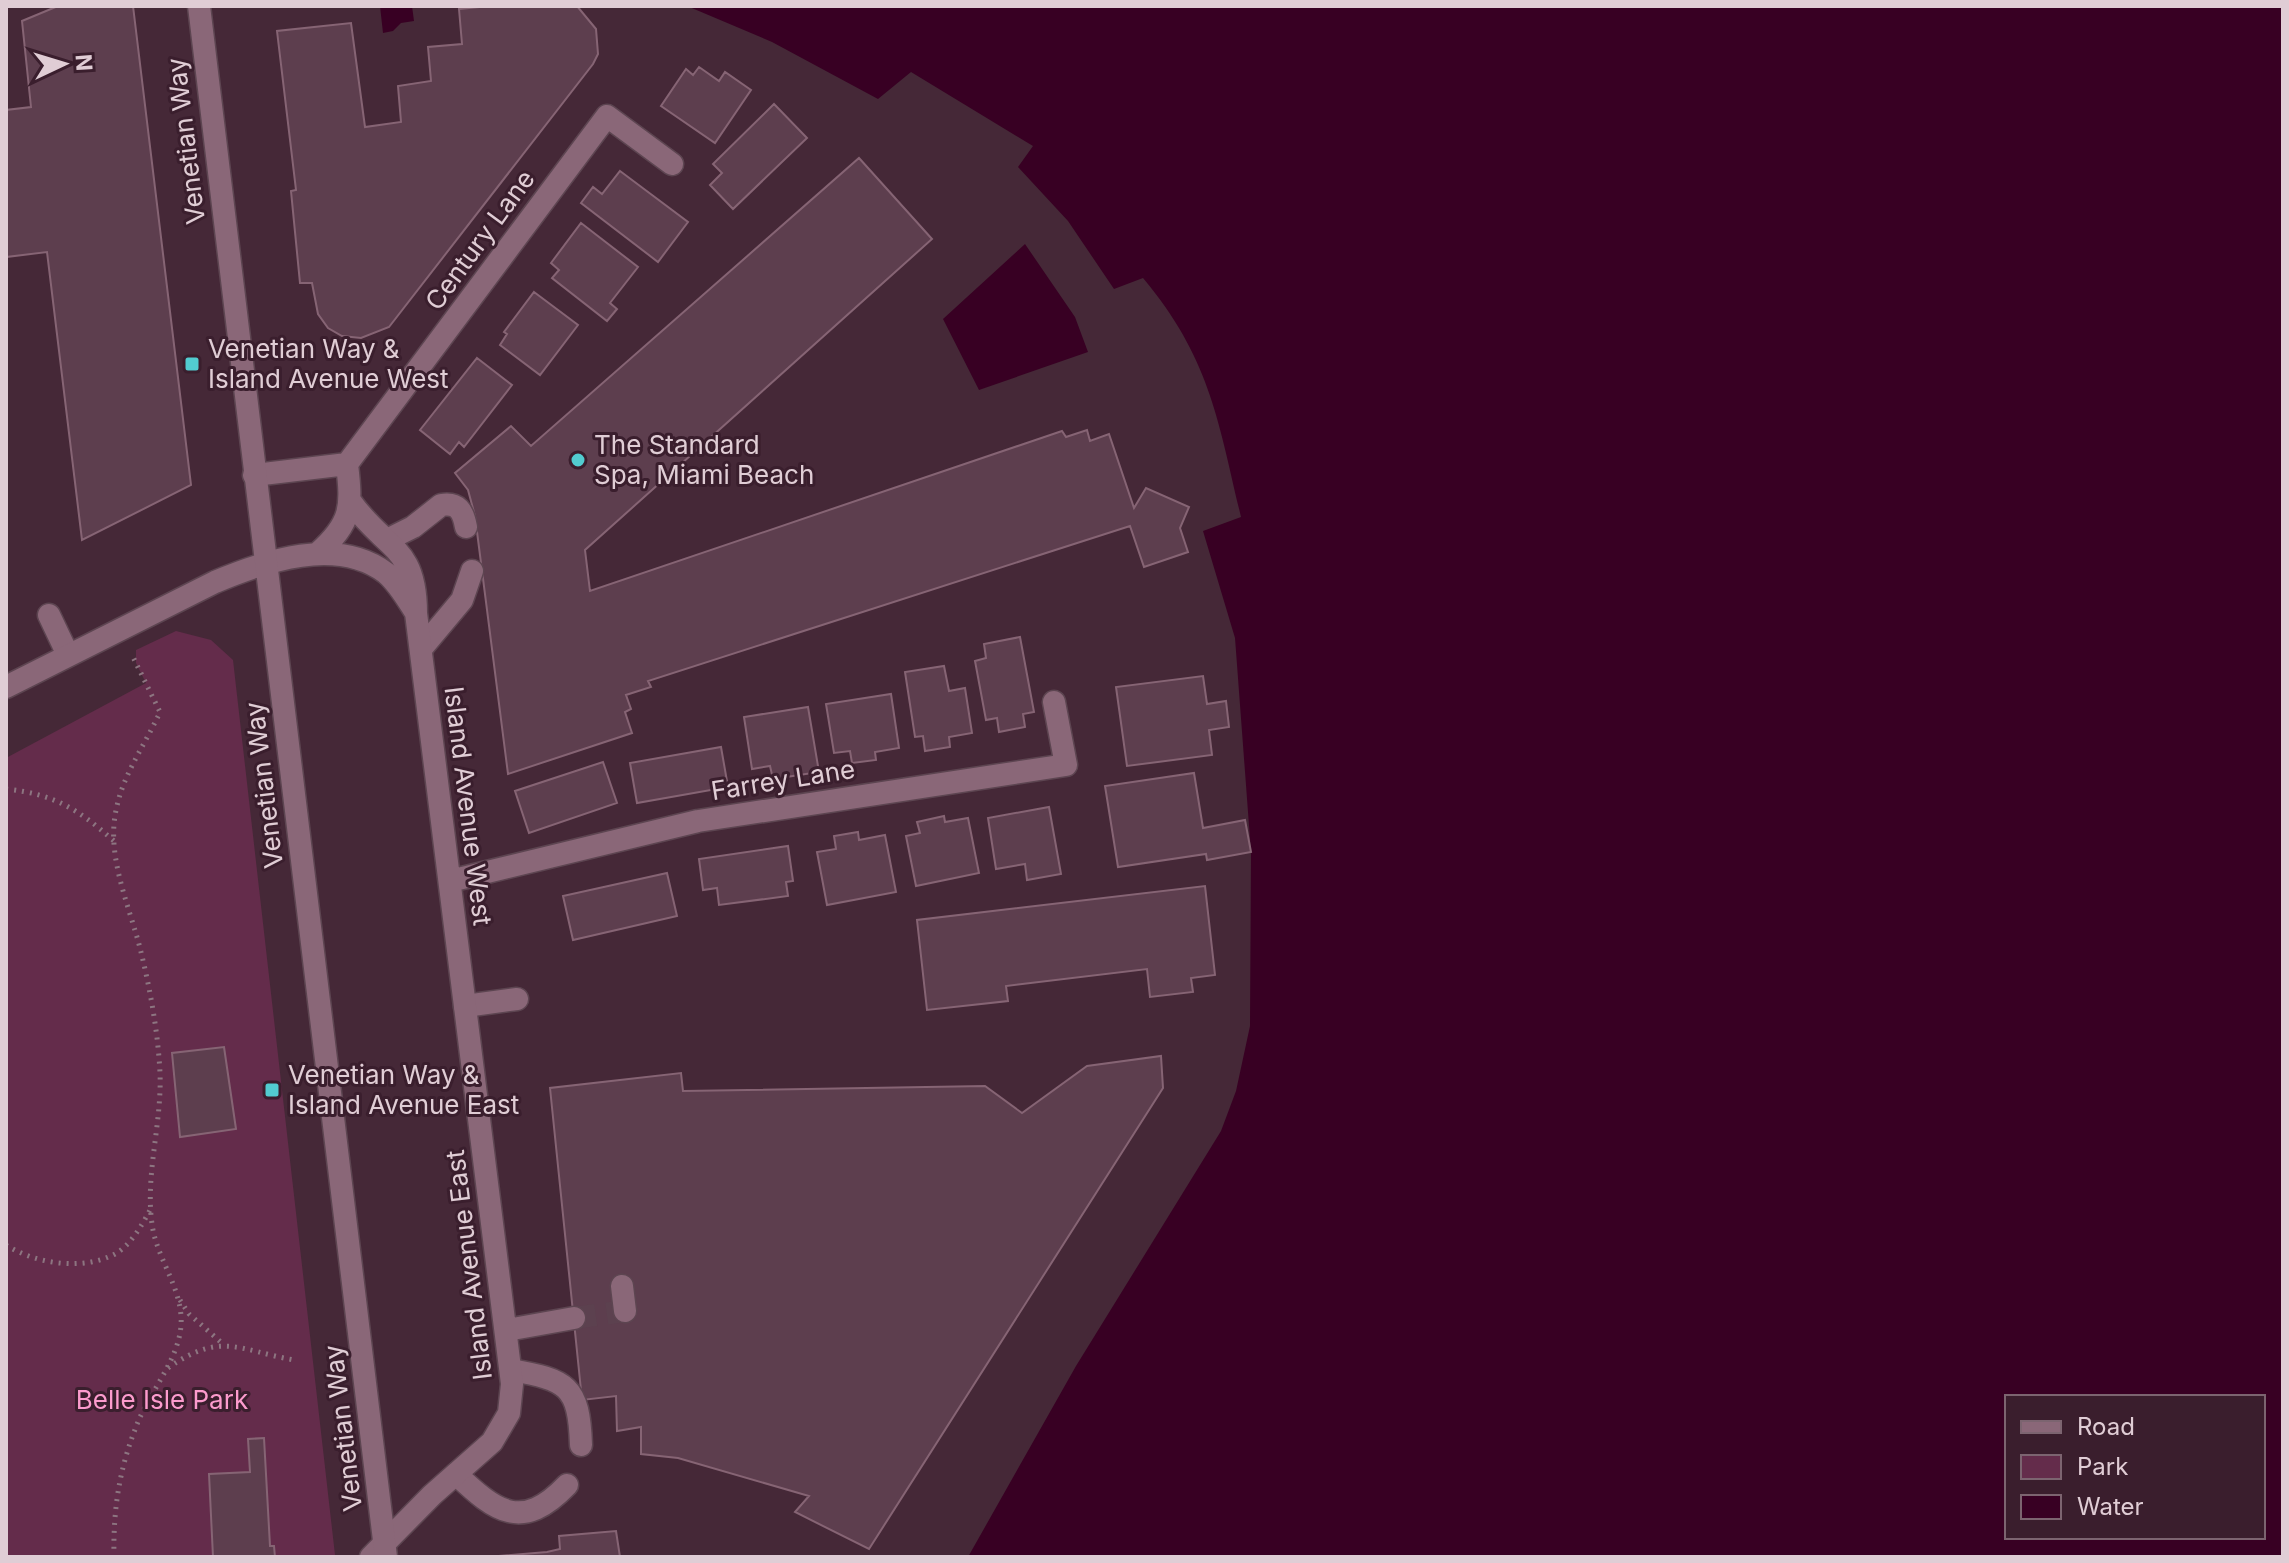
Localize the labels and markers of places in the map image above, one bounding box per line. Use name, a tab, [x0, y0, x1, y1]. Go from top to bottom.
place label: Venetian Way & Island Avenue West	[208, 333, 449, 394]
marker: Venetian Way & Island Avenue West	[183, 355, 201, 373]
place label: The Standard Spa, Miami Beach	[594, 429, 814, 490]
marker: The Standard Spa, Miami Beach	[569, 451, 587, 469]
place label: Venetian Way & Island Avenue East	[288, 1059, 519, 1120]
marker: Venetian Way & Island Avenue East	[263, 1081, 281, 1099]

